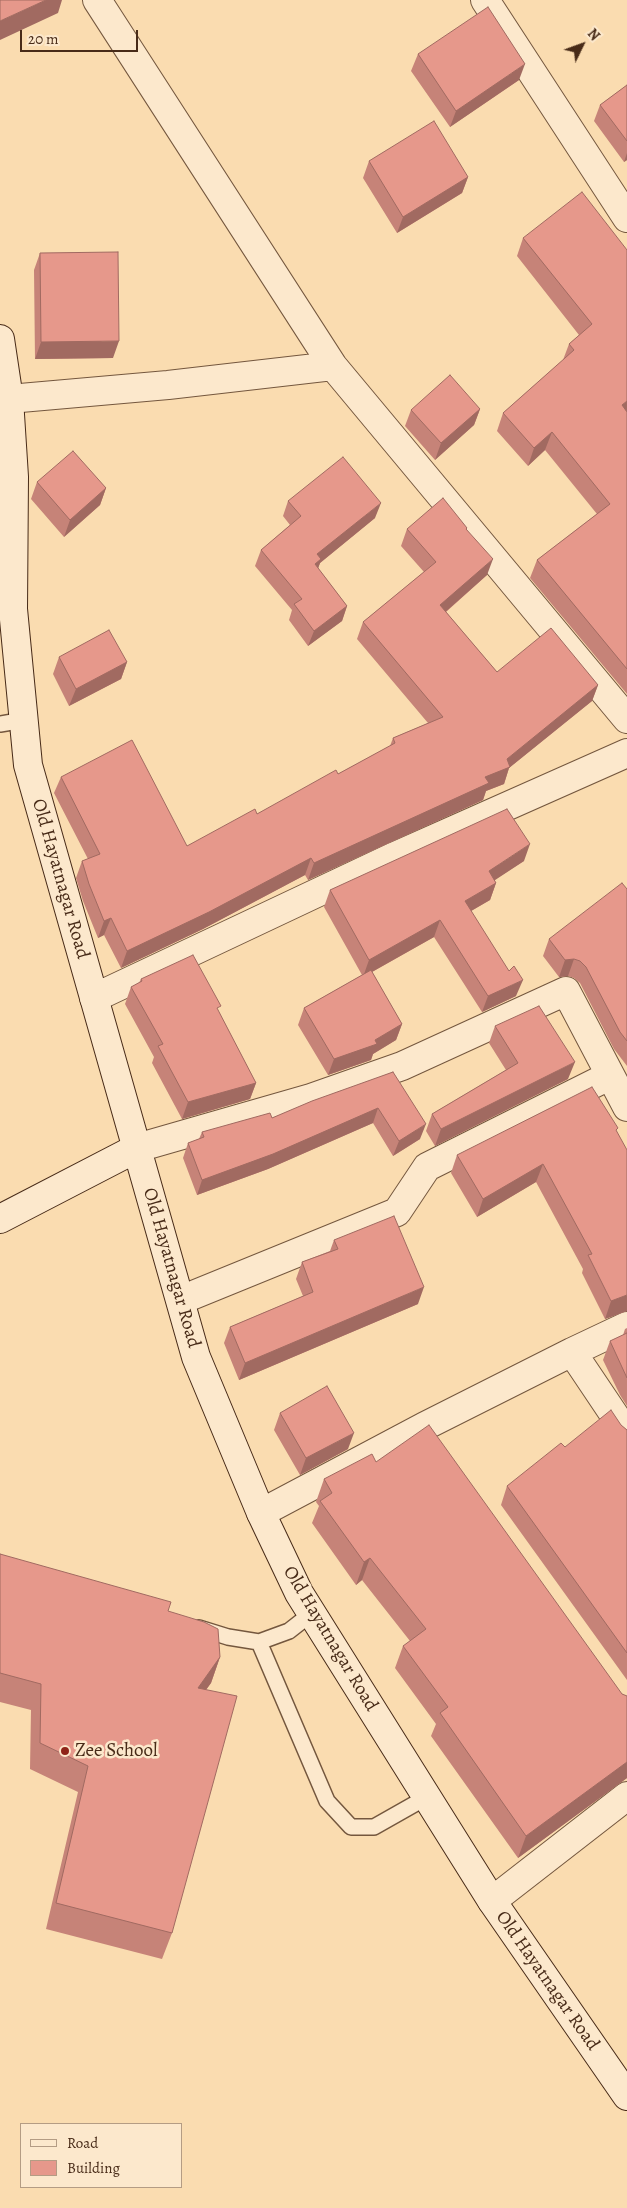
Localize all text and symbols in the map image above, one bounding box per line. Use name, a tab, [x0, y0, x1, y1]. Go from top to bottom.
scale bar	[22, 20, 140, 52]
north arrow	[557, 20, 607, 70]
text: N	[583, 24, 604, 45]
text: 20 m	[28, 29, 59, 49]
street label: Old Hayatnagar Road	[26, 796, 94, 962]
street label: Old Hayatnagar Road	[137, 1185, 205, 1351]
street label: Old Hayatnagar Road	[278, 1562, 382, 1716]
place label: Zee School	[75, 1740, 158, 1762]
marker: Zee School	[59, 1745, 71, 1757]
street label: Old Hayatnagar Road	[490, 1907, 604, 2055]
legend	[20, 2123, 182, 2188]
text: Road	[67, 2133, 98, 2153]
text: Building	[67, 2158, 120, 2178]

